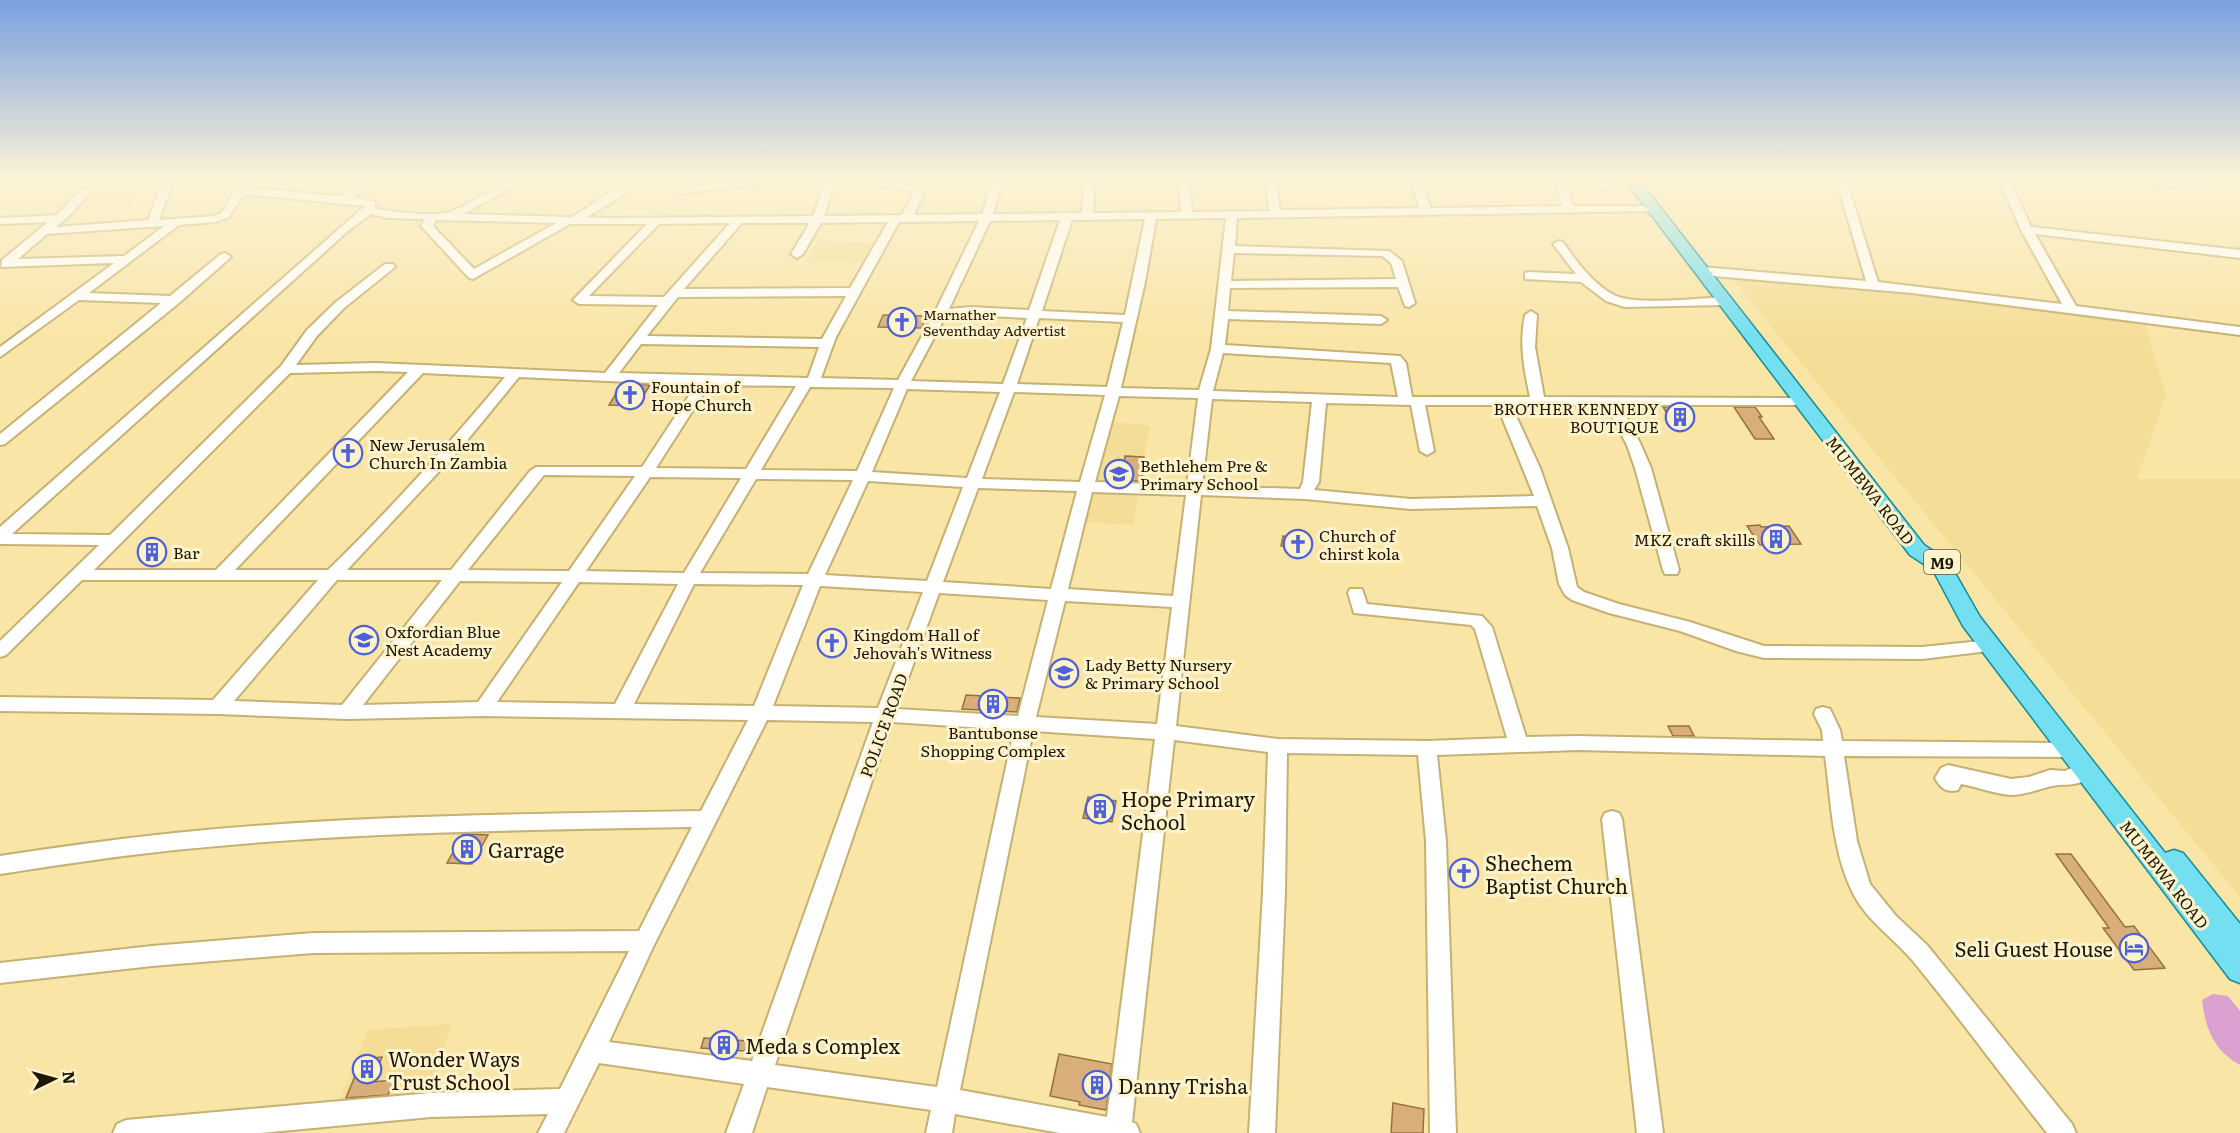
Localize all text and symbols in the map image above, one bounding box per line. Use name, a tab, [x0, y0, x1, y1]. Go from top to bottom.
place label: Marnather Seventhday Advertist	[923, 304, 1066, 340]
church icon: Marnather Seventhday Advertist	[886, 306, 918, 338]
place label: Fountain of Hope Church	[651, 374, 752, 416]
church icon: Fountain of Hope Church	[614, 379, 646, 411]
place label: BROTHER KENNEDY BOUTIQUE	[1493, 396, 1660, 438]
building icon: BROTHER KENNEDY BOUTIQUE	[1664, 401, 1696, 433]
street label: MUMBWA ROAD	[1821, 431, 1921, 549]
place label: New Jerusalem Church In Zambia	[369, 432, 508, 474]
church icon: New Jerusalem Church In Zambia	[332, 437, 364, 469]
place label: Bethlehem Pre & Primary School	[1140, 453, 1268, 495]
school or university icon: Bethlehem Pre & Primary School	[1103, 458, 1135, 490]
place label: Church of chirst kola	[1319, 523, 1400, 565]
building icon: MKZ craft skills	[1760, 523, 1792, 555]
place label: MKZ craft skills	[1634, 527, 1755, 551]
church icon: Church of chirst kola	[1282, 528, 1314, 560]
building icon: Bar	[136, 536, 168, 568]
place label: Bar	[173, 540, 200, 564]
road number: M9	[1924, 550, 1960, 574]
place label: Oxfordian Blue Nest Academy	[385, 619, 500, 661]
place label: Kingdom Hall of Jehovah's Witness	[853, 622, 992, 664]
school or university icon: Oxfordian Blue Nest Academy	[348, 624, 380, 656]
church icon: Kingdom Hall of Jehovah's Witness	[816, 627, 848, 659]
place label: Lady Betty Nursery & Primary School	[1085, 652, 1233, 694]
school or university icon: Lady Betty Nursery & Primary School	[1048, 657, 1080, 689]
street label: POLICE ROAD	[853, 669, 913, 781]
building icon: Bantubonse Shopping Complex	[977, 688, 1009, 720]
place label: Bantubonse Shopping Complex	[921, 720, 1066, 762]
place label: Hope Primary School	[1121, 783, 1255, 836]
building icon: Hope Primary School	[1084, 793, 1116, 825]
street label: MUMBWA ROAD	[2115, 815, 2215, 933]
building icon: Garrage	[451, 833, 483, 865]
place label: Garrage	[488, 834, 564, 864]
place label: Shechem Baptist Church	[1485, 847, 1628, 900]
church icon: Shechem Baptist Church	[1448, 857, 1480, 889]
hotel icon: Seli Guest House	[2118, 932, 2150, 964]
place label: Seli Guest House	[1955, 933, 2113, 963]
building icon: Meda s Complex	[708, 1029, 740, 1061]
place label: Meda s Complex	[745, 1030, 901, 1060]
place label: Wonder Ways Trust School	[388, 1043, 520, 1096]
north arrow	[24, 1049, 84, 1109]
building icon: Wonder Ways Trust School	[351, 1053, 383, 1085]
building icon: Danny Trisha	[1081, 1069, 1113, 1101]
text: N	[57, 1070, 82, 1085]
place label: Danny Trisha	[1118, 1070, 1248, 1100]

